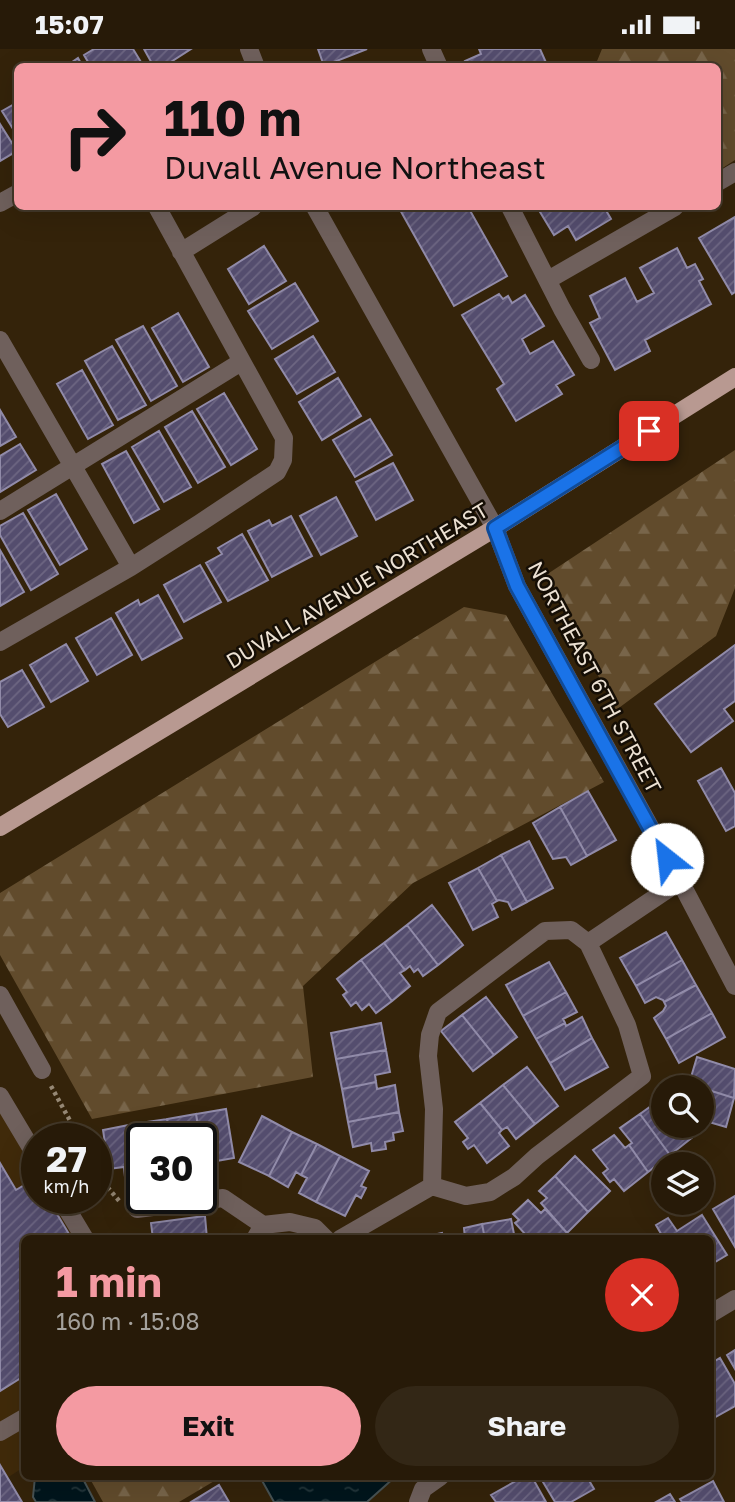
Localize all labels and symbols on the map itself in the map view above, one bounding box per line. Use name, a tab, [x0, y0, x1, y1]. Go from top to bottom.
pin	[619, 401, 679, 461]
street label: DUVALL AVENUE NORTHEAST	[221, 496, 493, 674]
street label: NORTHEAST 6TH STREET	[523, 557, 667, 797]
position arrow	[630, 822, 704, 896]
speed limit sign: 30	[126, 1123, 217, 1214]

